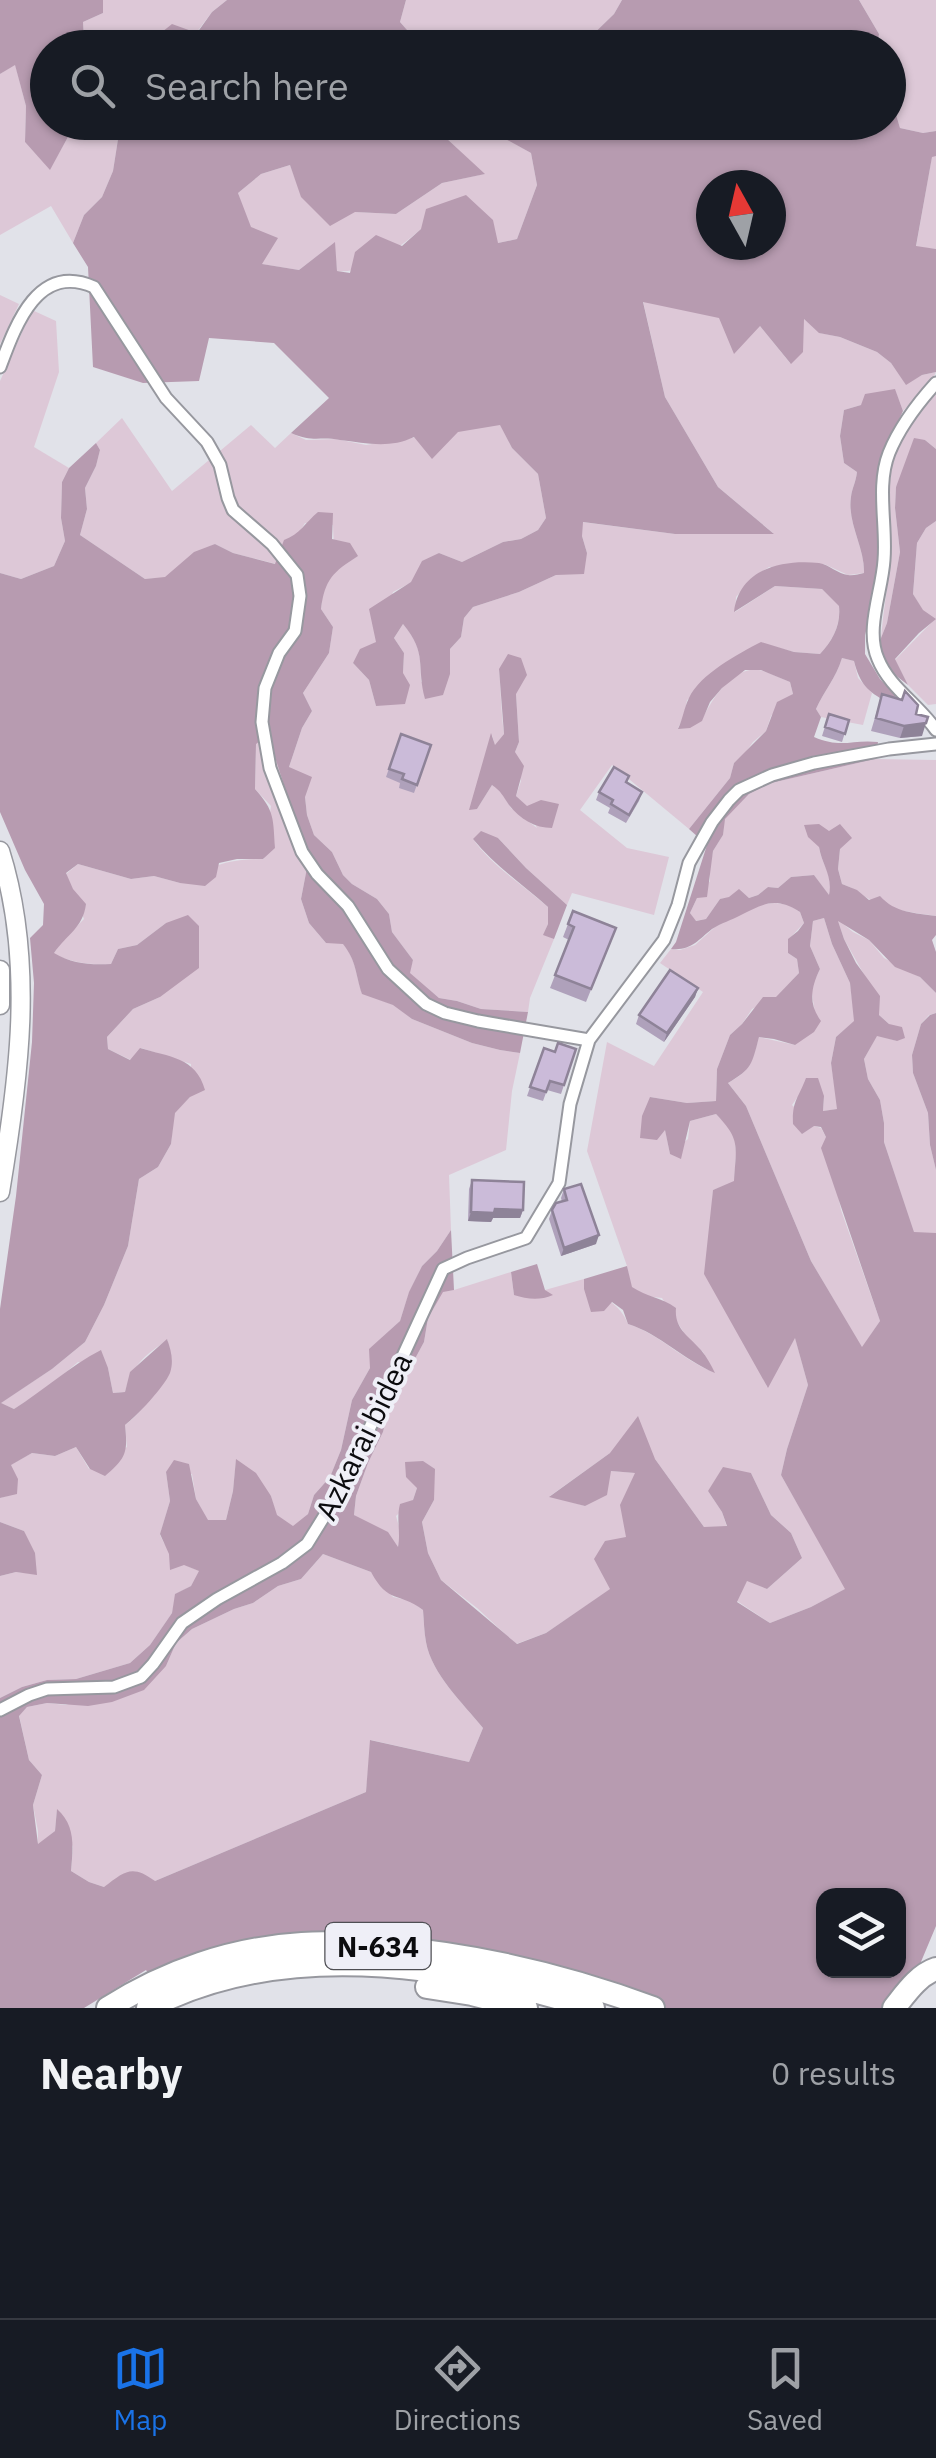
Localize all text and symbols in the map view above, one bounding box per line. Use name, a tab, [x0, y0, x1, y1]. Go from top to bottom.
search box	[30, 30, 906, 140]
icon: search	[65, 58, 120, 113]
text: Search here	[145, 61, 349, 110]
north arrow	[696, 170, 786, 260]
street label: Azkarai bidea	[306, 1346, 420, 1526]
map controls	[816, 1888, 906, 1978]
button: layers	[816, 1888, 906, 1978]
road number: N-634	[326, 1923, 430, 1969]
text: Nearby	[40, 2046, 182, 2101]
text: 0 results	[771, 2052, 896, 2094]
tab: Map	[113, 2341, 168, 2438]
tab: Directions	[394, 2341, 521, 2438]
tab: Saved	[747, 2341, 823, 2438]

